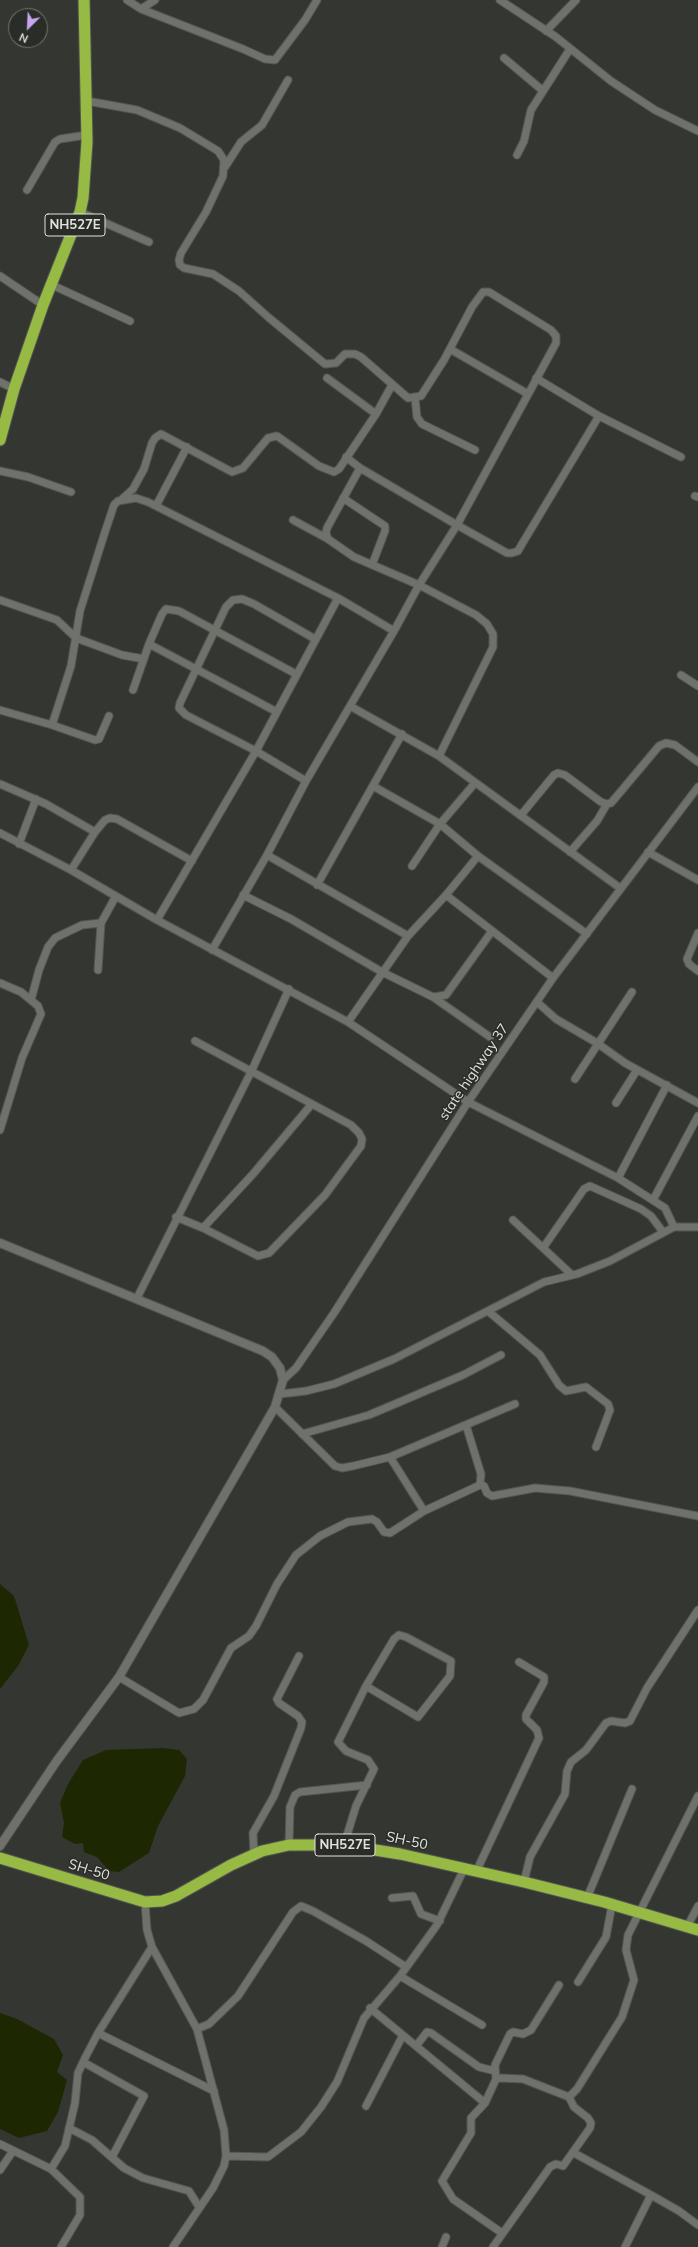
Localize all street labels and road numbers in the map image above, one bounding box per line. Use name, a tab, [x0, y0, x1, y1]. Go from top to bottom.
road number: NH527E	[45, 214, 105, 236]
street label: state highway 37	[436, 1021, 512, 1123]
street label: SH-50	[385, 1828, 429, 1854]
road number: NH527E	[315, 1834, 375, 1856]
street label: SH-50	[66, 1856, 112, 1884]

